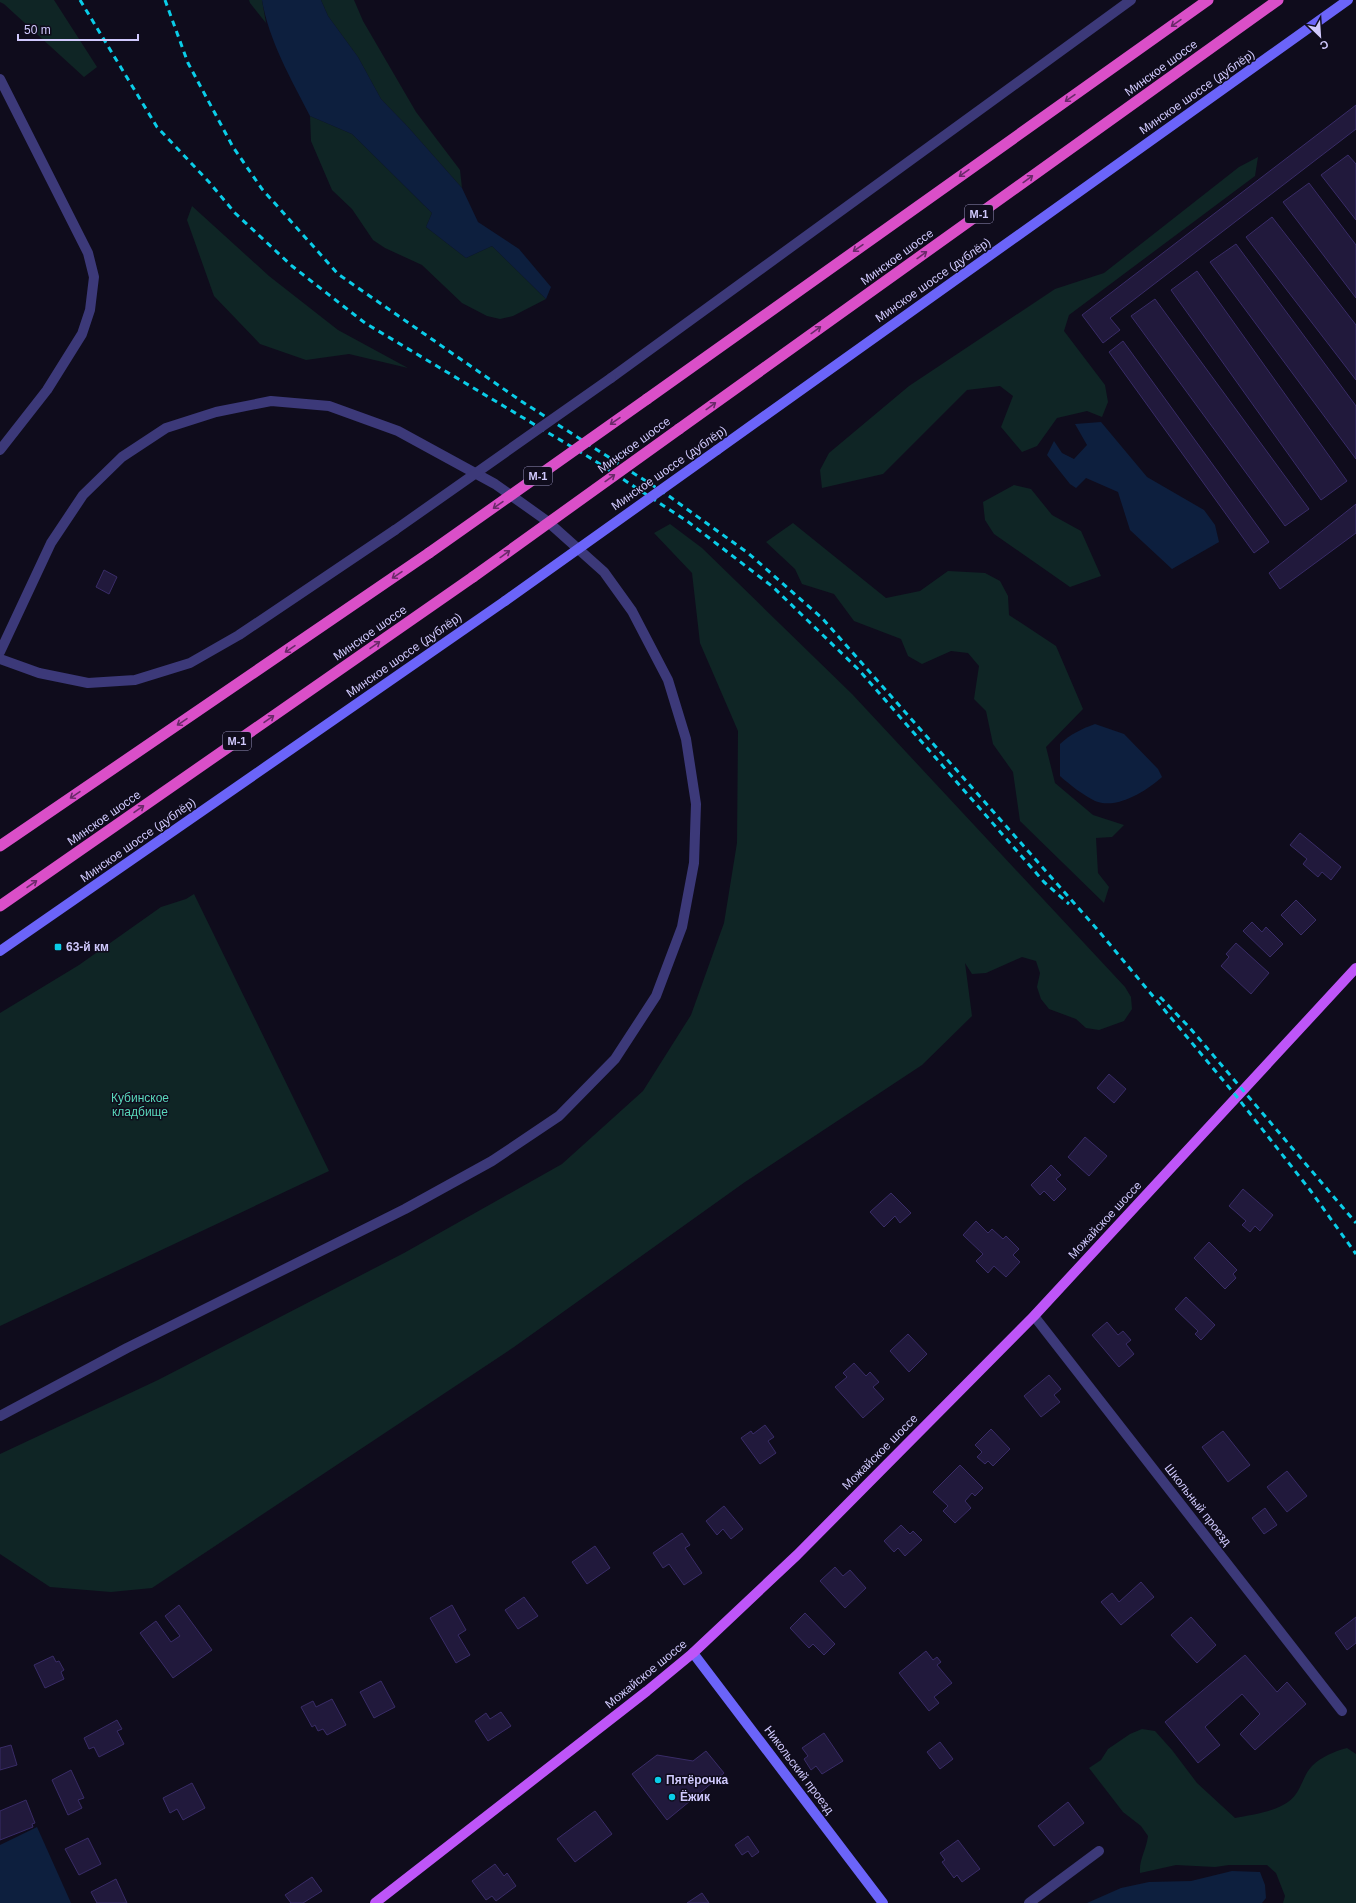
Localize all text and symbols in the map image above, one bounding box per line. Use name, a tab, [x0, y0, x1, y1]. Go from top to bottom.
scale bar	[18, 16, 138, 42]
north arrow	[1300, 16, 1340, 56]
one-way arrow	[1171, 19, 1182, 27]
text: 50 m	[24, 23, 51, 37]
street label: Минское шоссе	[1122, 37, 1200, 99]
text: С	[1318, 38, 1330, 52]
street label: Минское шоссе (дублёр)	[1137, 47, 1257, 137]
one-way arrow	[1065, 94, 1076, 102]
one-way arrow	[959, 169, 970, 177]
one-way arrow	[1022, 175, 1033, 183]
road number: М-1	[965, 205, 993, 223]
street label: Минское шоссе	[858, 226, 936, 288]
street label: Минское шоссе (дублёр)	[873, 235, 993, 325]
one-way arrow	[853, 244, 864, 252]
one-way arrow	[916, 251, 927, 259]
one-way arrow	[811, 326, 822, 335]
one-way arrow	[705, 402, 716, 410]
street label: Минское шоссе	[595, 414, 673, 476]
one-way arrow	[610, 417, 621, 425]
street label: Минское шоссе (дублёр)	[609, 423, 729, 513]
road number: М-1	[524, 467, 552, 485]
one-way arrow	[604, 474, 615, 482]
one-way arrow	[492, 501, 503, 509]
one-way arrow	[499, 550, 510, 558]
one-way arrow	[391, 572, 403, 580]
street label: Минское шоссе	[331, 602, 410, 664]
street label: Минское шоссе (дублёр)	[344, 610, 464, 700]
one-way arrow	[370, 641, 381, 649]
one-way arrow	[284, 645, 295, 653]
one-way arrow	[263, 715, 274, 723]
one-way arrow	[177, 718, 188, 726]
road number: М-1	[223, 732, 251, 750]
street label: Минское шоссе	[65, 787, 144, 849]
one-way arrow	[70, 791, 81, 799]
street label: Минское шоссе (дублёр)	[78, 795, 198, 885]
one-way arrow	[133, 805, 144, 813]
one-way arrow	[26, 880, 37, 888]
place label: 63-й км	[66, 940, 109, 954]
marker: 63-й км	[53, 942, 63, 952]
park label: Кубинское кладбище	[111, 1091, 169, 1119]
street label: Можайское шоссе	[1065, 1178, 1145, 1262]
street label: Можайское шоссе	[839, 1411, 921, 1493]
street label: Школьный проезд	[1162, 1461, 1234, 1549]
street label: Можайское шоссе	[602, 1637, 690, 1711]
street label: Никольский проезд	[761, 1723, 837, 1817]
place label: Пятёрочка	[666, 1773, 729, 1787]
marker: Пятёрочка	[653, 1775, 663, 1785]
place label: Ёжик	[680, 1789, 711, 1804]
marker: Ёжик	[667, 1792, 677, 1802]

